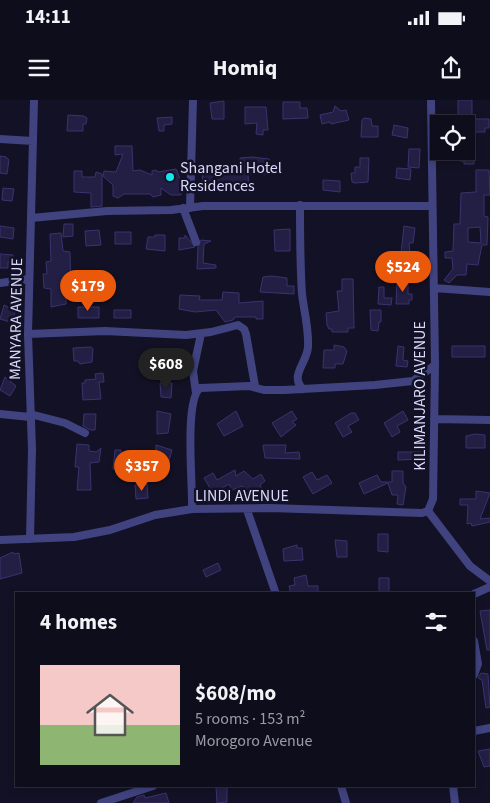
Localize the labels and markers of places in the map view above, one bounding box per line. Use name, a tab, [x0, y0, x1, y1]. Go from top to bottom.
place label: Shangani Hotel Residences	[180, 157, 282, 197]
marker: Shangani Hotel Residences	[164, 171, 176, 183]
pin: $524	[373, 250, 433, 293]
pin: $179	[58, 270, 118, 312]
pin: $608	[136, 348, 196, 390]
pin: $357	[112, 450, 172, 492]

